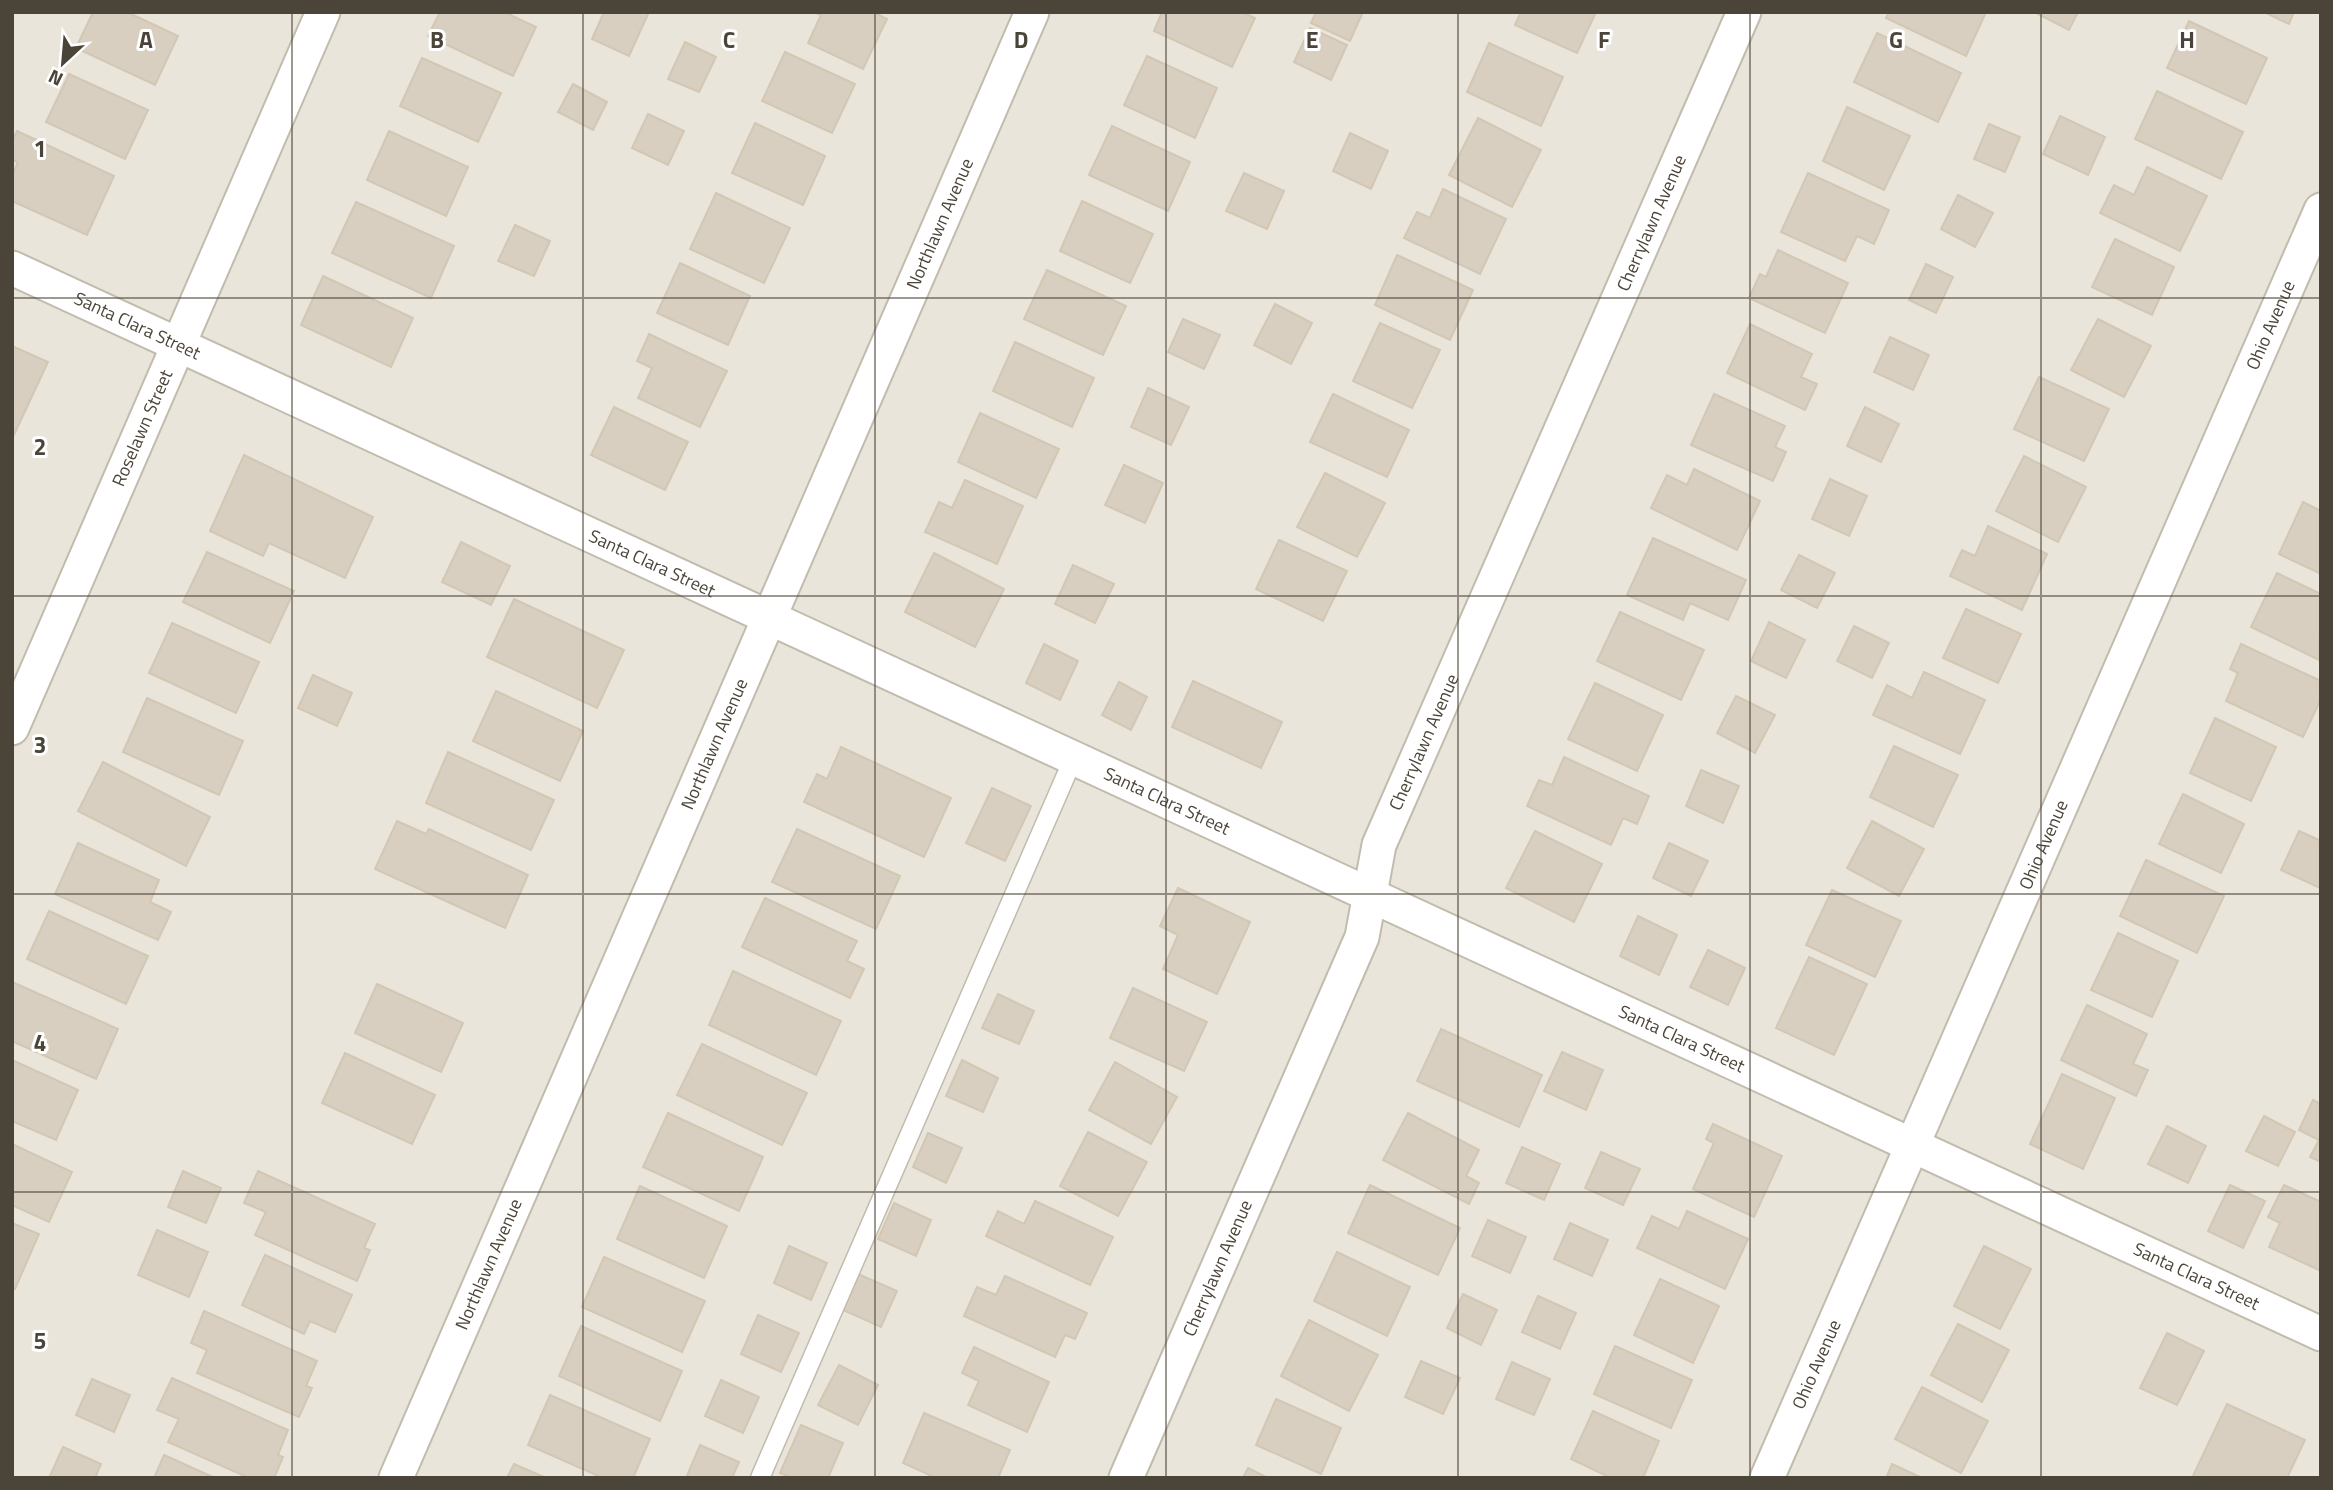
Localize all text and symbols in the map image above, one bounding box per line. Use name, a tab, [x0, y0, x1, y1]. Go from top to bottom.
text: A	[139, 22, 153, 57]
text: B	[430, 22, 444, 57]
text: C	[723, 22, 735, 57]
text: D	[1014, 22, 1028, 57]
text: E	[1306, 22, 1318, 57]
text: F	[1598, 22, 1610, 57]
text: G	[1889, 22, 1903, 57]
text: H	[2179, 22, 2195, 57]
north arrow	[28, 28, 98, 98]
text: N	[43, 63, 68, 95]
text: 1	[34, 131, 46, 166]
street label: Cherrylawn Avenue	[1609, 150, 1693, 295]
street label: Northlawn Avenue	[899, 154, 980, 294]
street label: Ohio Avenue	[2239, 276, 2302, 374]
street label: Santa Clara Street	[70, 285, 206, 367]
street label: Roselawn Street	[105, 365, 179, 491]
text: 2	[34, 429, 46, 464]
street label: Santa Clara Street	[585, 522, 721, 604]
street label: Cherrylawn Avenue	[1382, 669, 1465, 815]
street label: Northlawn Avenue	[674, 674, 754, 814]
text: 3	[34, 727, 46, 762]
street label: Santa Clara Street	[1099, 760, 1235, 842]
street label: Ohio Avenue	[2012, 796, 2075, 894]
street label: Santa Clara Street	[1614, 998, 1750, 1080]
text: 4	[34, 1025, 46, 1060]
street label: Northlawn Avenue	[448, 1194, 529, 1334]
street label: Cherrylawn Avenue	[1175, 1195, 1259, 1340]
street label: Santa Clara Street	[2129, 1235, 2265, 1317]
street label: Ohio Avenue	[1785, 1315, 1848, 1413]
text: 5	[34, 1323, 46, 1358]

